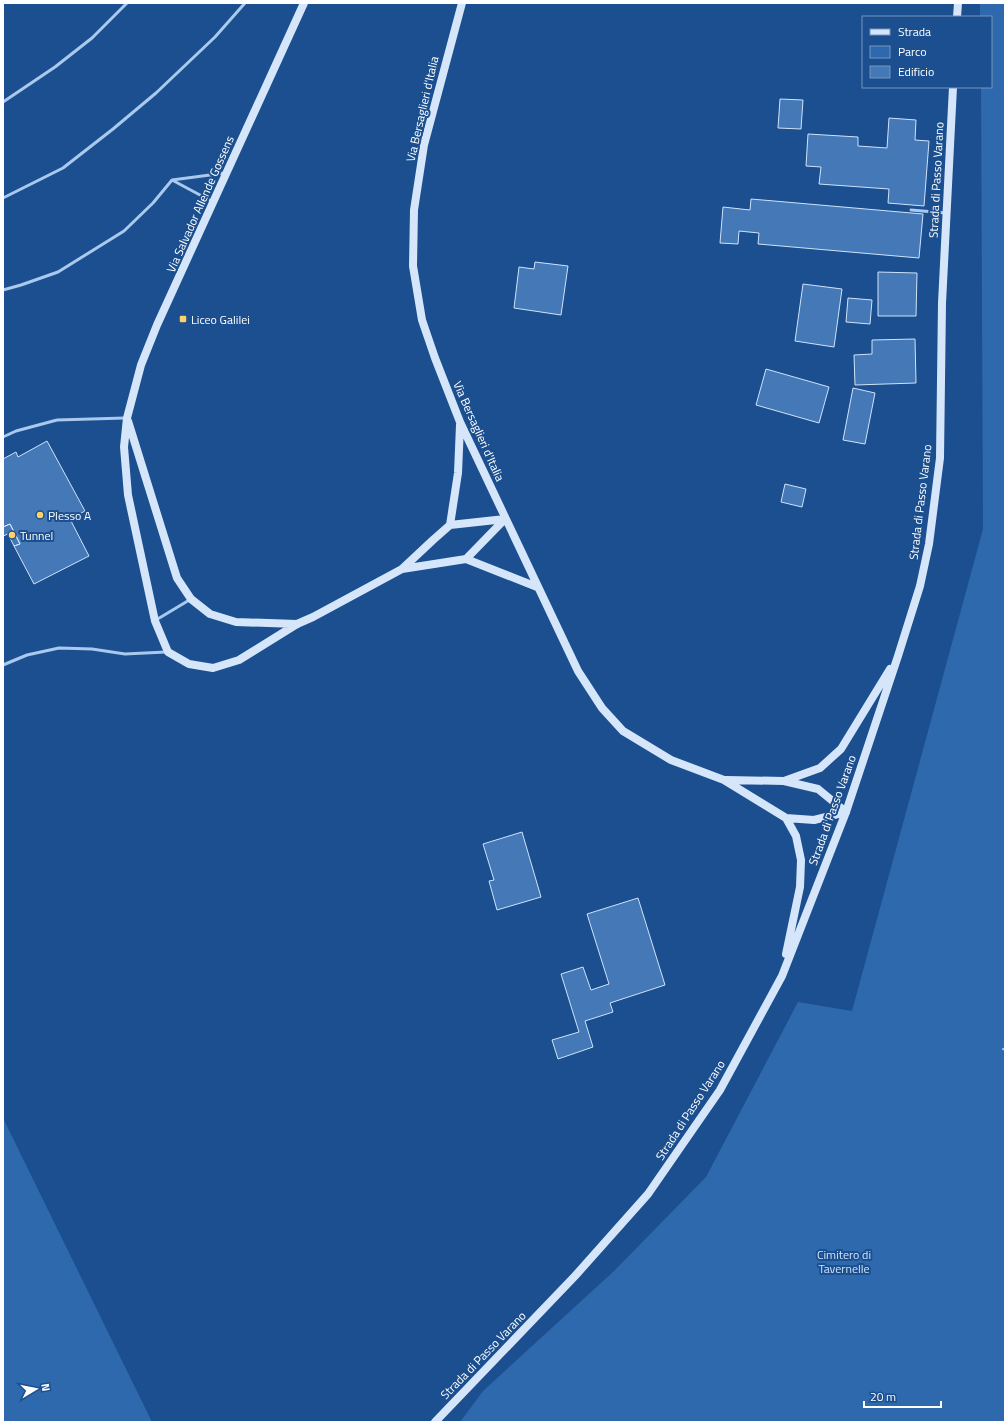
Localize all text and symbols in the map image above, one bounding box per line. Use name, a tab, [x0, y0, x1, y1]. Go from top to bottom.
legend	[862, 16, 992, 88]
text: Strada	[898, 22, 931, 41]
text: Parco	[898, 42, 927, 61]
street label: Via Bersaglieri d'Italia	[401, 54, 443, 164]
text: Edificio	[898, 62, 934, 81]
street label: Strada di Passo Varano	[923, 121, 949, 239]
street label: Via Salvador Allende Gossens	[161, 132, 239, 275]
place label: Liceo Galilei	[191, 310, 250, 329]
marker: Liceo Galilei	[178, 314, 188, 324]
street label: Via Bersaglieri d'Italia	[448, 378, 510, 484]
street label: Strada di Passo Varano	[903, 443, 937, 561]
place label: Plesso A	[48, 506, 91, 525]
marker: Plesso A	[35, 510, 45, 520]
place label: Tunnel	[20, 526, 53, 545]
marker: Tunnel	[7, 530, 17, 540]
street label: Strada di Passo Varano	[803, 752, 861, 868]
street label: Strada di Passo Varano	[650, 1056, 730, 1164]
park label: Cimitero di Tavernelle	[817, 1245, 871, 1278]
street label: Strada di Passo Varano	[436, 1307, 530, 1403]
north arrow	[16, 1369, 56, 1409]
text: N	[37, 1382, 54, 1392]
scale bar	[864, 1383, 941, 1409]
text: 20 m	[870, 1387, 896, 1406]

